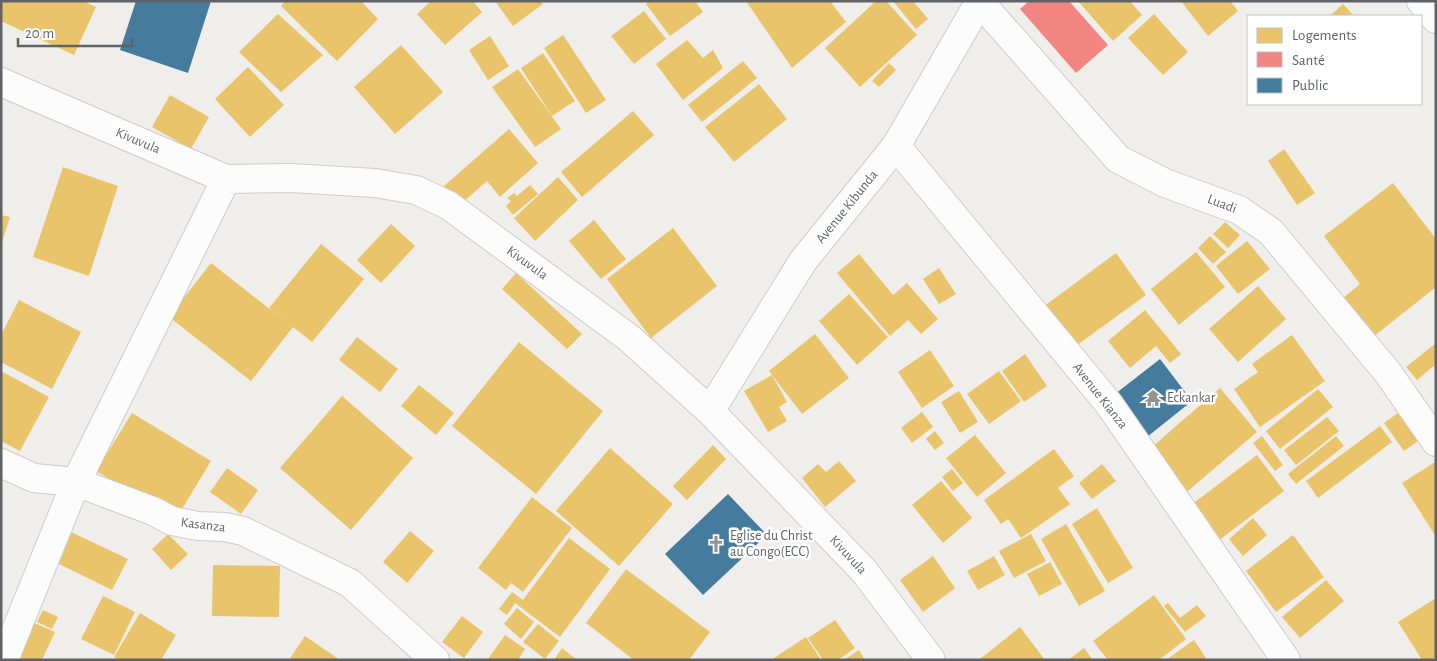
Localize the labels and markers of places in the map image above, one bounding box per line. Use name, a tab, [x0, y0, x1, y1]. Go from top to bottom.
temple icon: Eckankar	[1143, 388, 1163, 408]
place label: Eckankar	[1167, 391, 1216, 405]
place label: Eglise du Christ au Congo(ECC)	[730, 529, 813, 559]
church icon: Eglise du Christ au Congo(ECC)	[706, 534, 726, 554]

